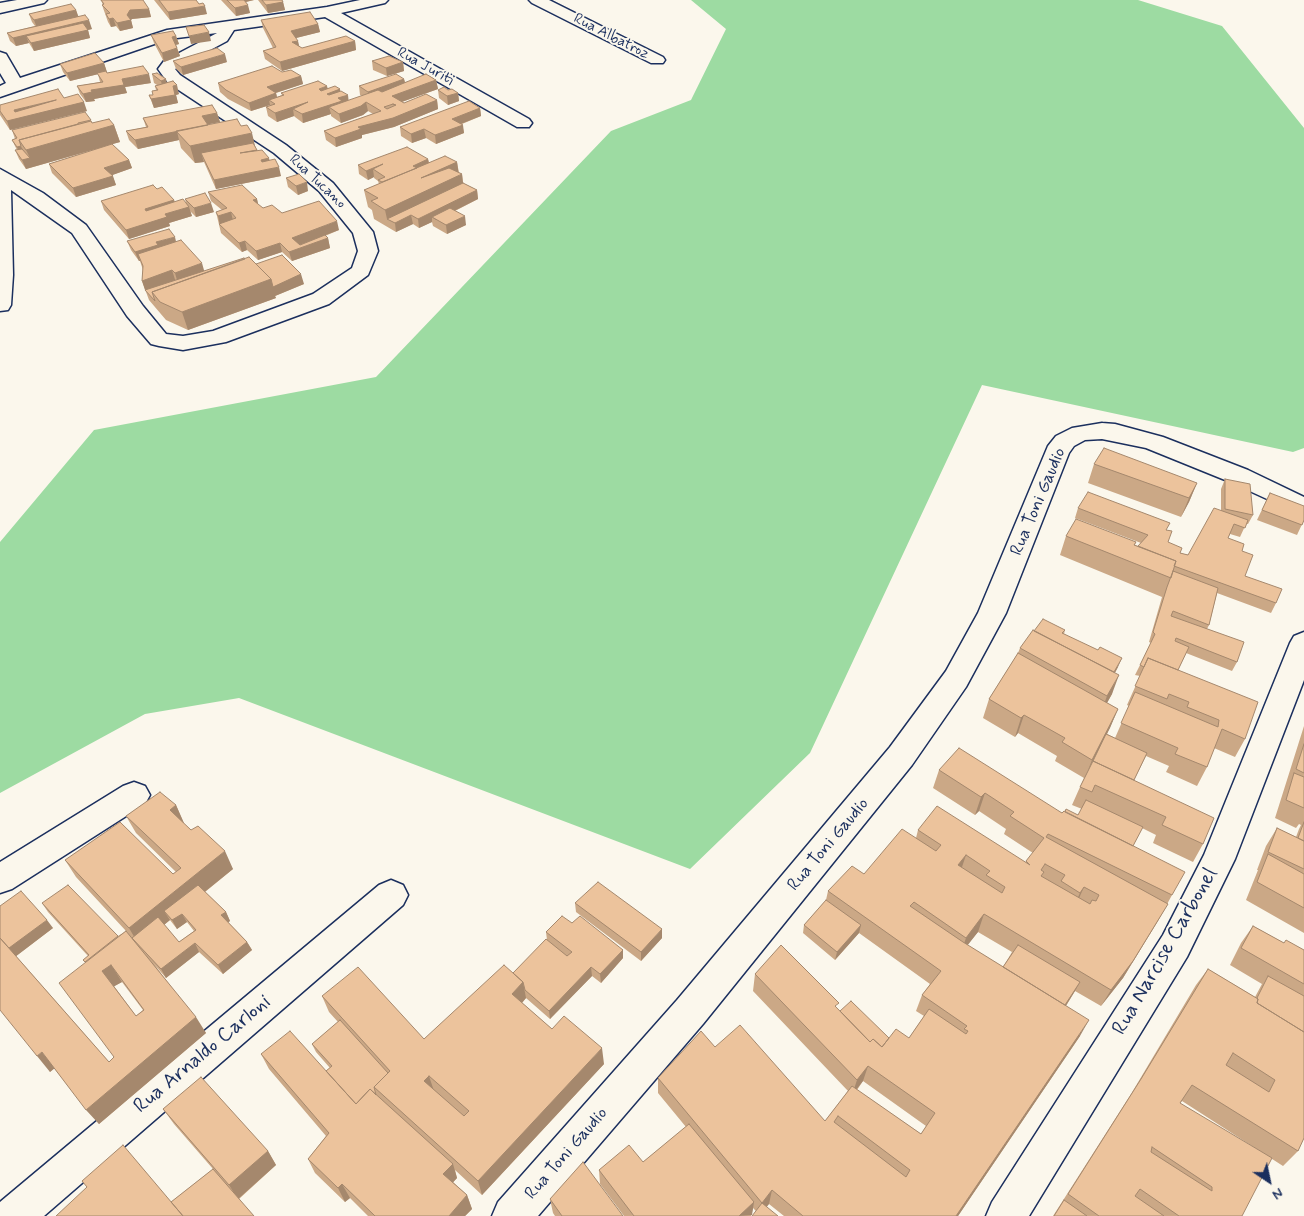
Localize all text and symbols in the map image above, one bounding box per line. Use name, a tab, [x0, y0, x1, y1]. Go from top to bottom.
street label: Rua Albatroz	[570, 10, 652, 64]
street label: Rua Juriti	[393, 44, 457, 90]
street label: Rua Tucano	[285, 151, 349, 213]
street label: Rua Toni Gaudio	[1007, 445, 1071, 559]
street label: Rua Toni Gaudio	[784, 794, 874, 896]
street label: Rua Narcise Carbonel	[1108, 864, 1224, 1040]
street label: Rua Arnaldo Carloni	[129, 990, 277, 1120]
street label: Rua Toni Gaudio	[521, 1103, 613, 1205]
north arrow	[1244, 1156, 1294, 1206]
text: N	[1268, 1183, 1286, 1204]

